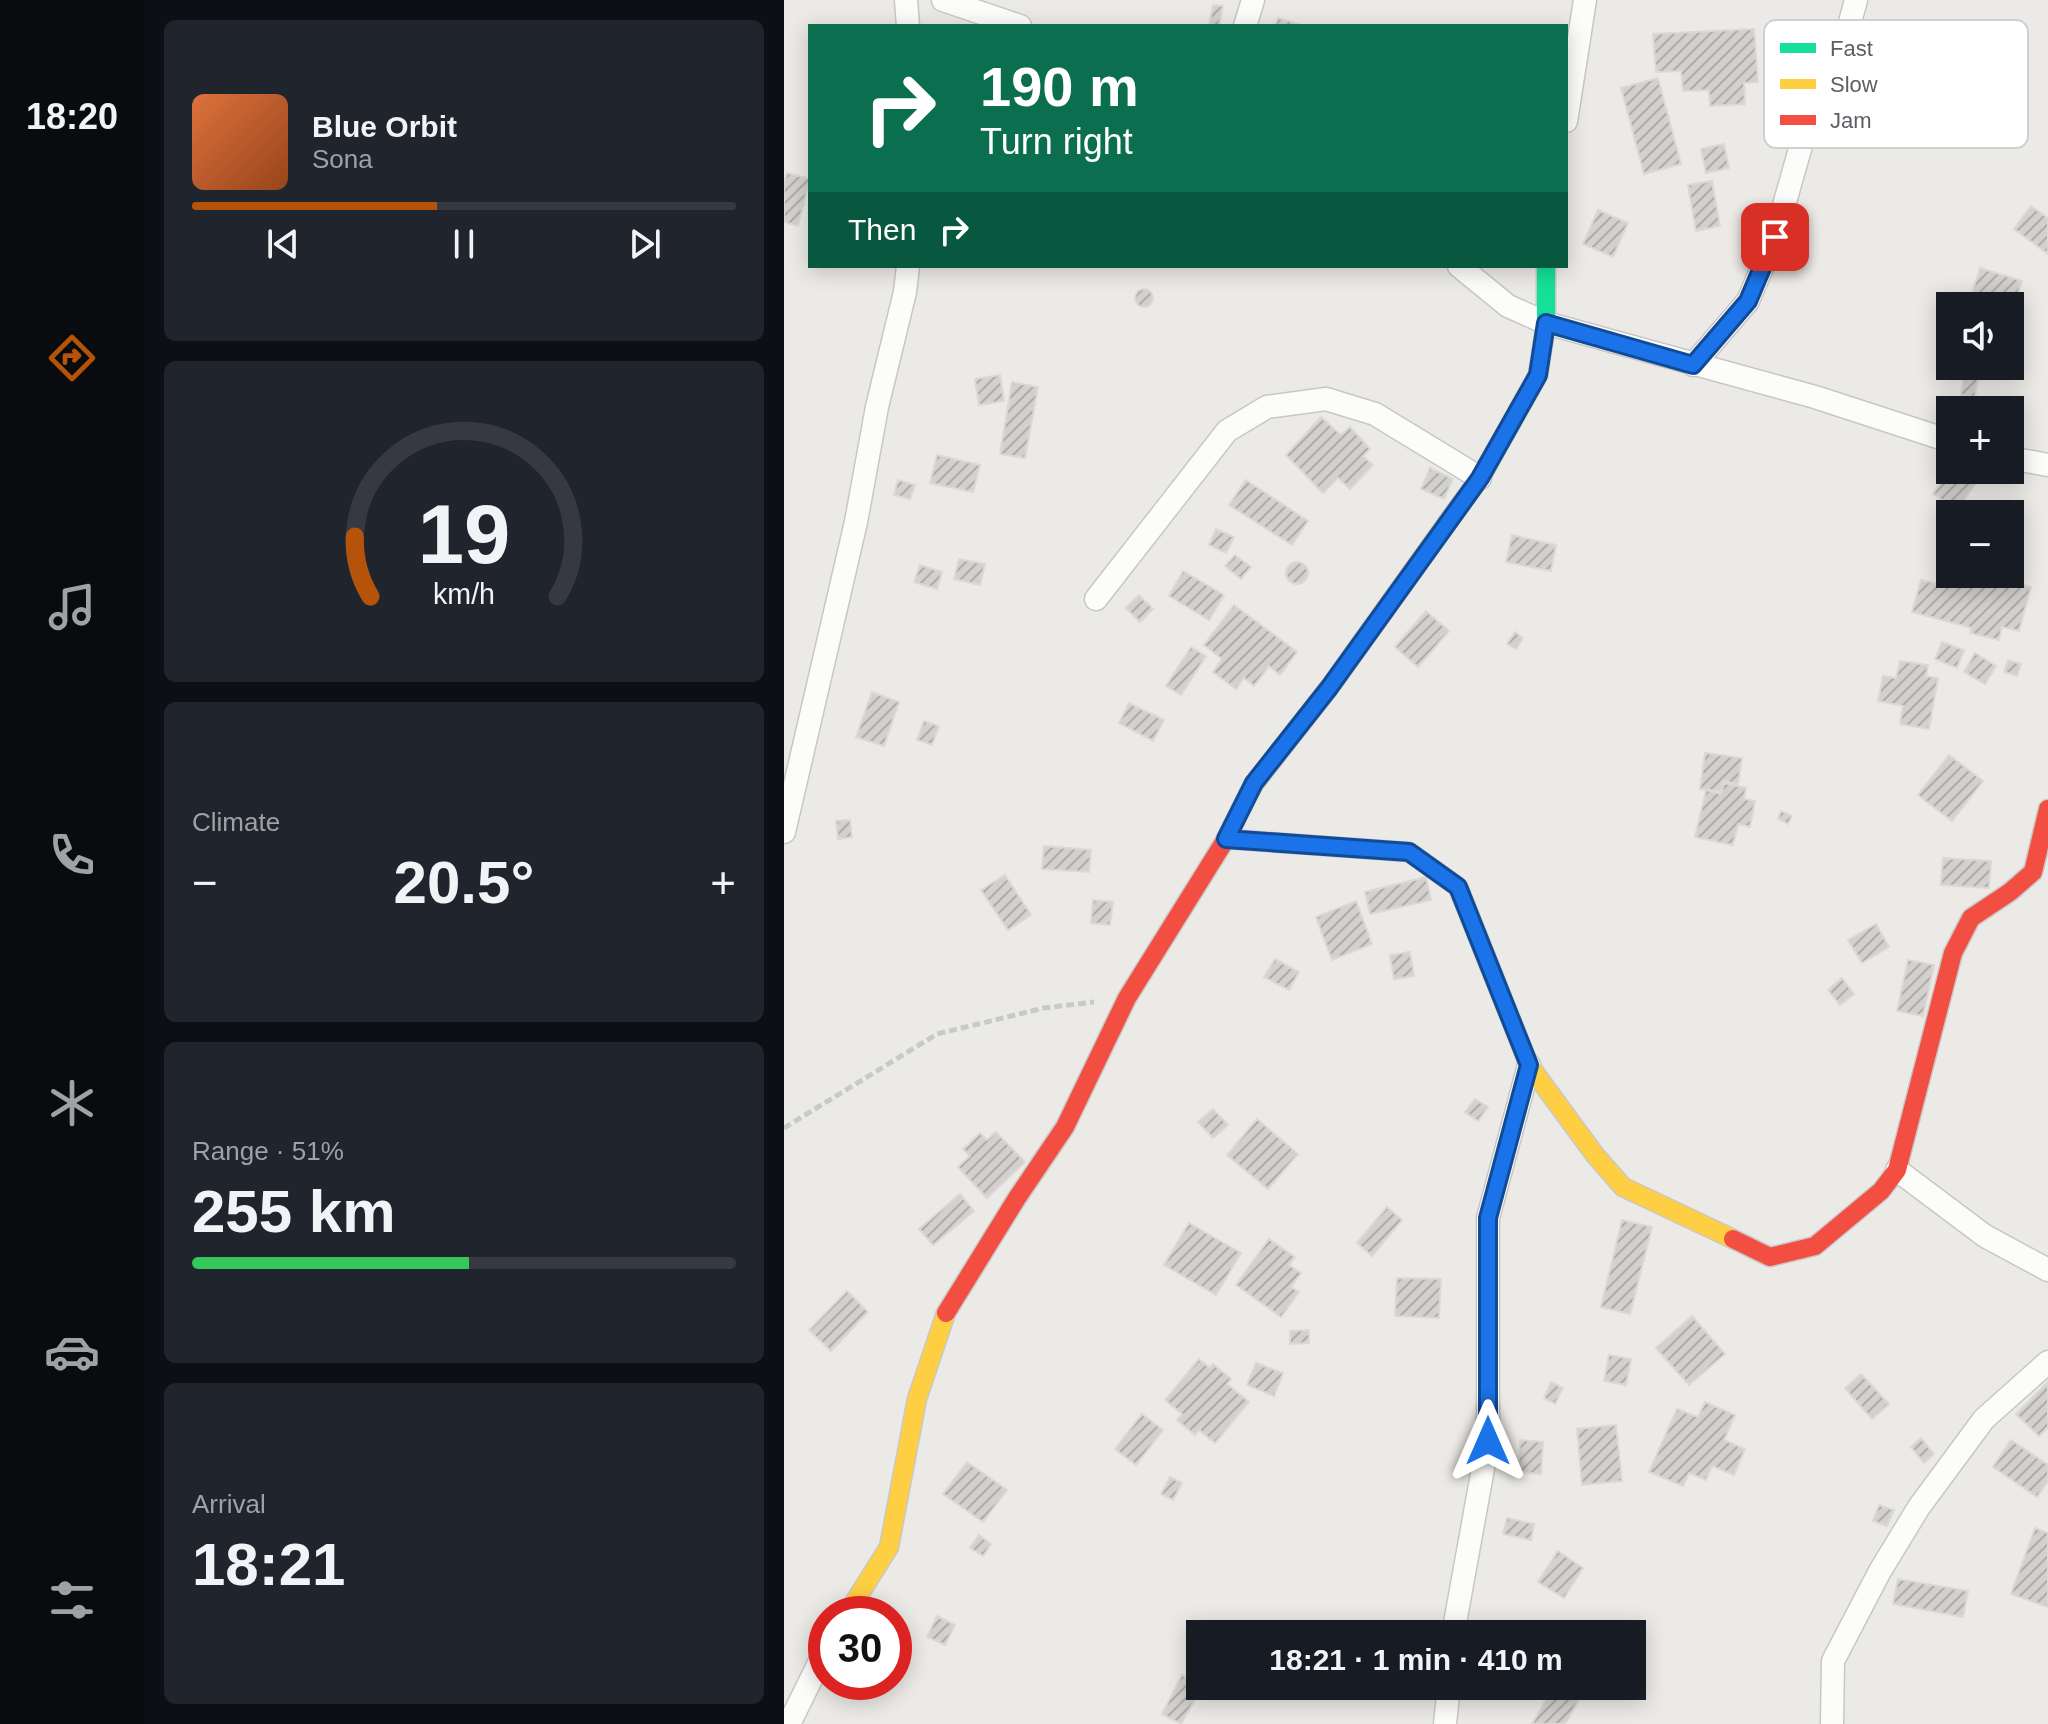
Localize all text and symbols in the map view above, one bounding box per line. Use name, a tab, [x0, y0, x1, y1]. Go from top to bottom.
legend	[1764, 20, 2028, 148]
text: Fast	[1830, 36, 1873, 61]
text: 190 m	[980, 55, 1139, 118]
icon: right	[848, 56, 952, 160]
text: Slow	[1830, 72, 1878, 97]
text: 18:20	[26, 96, 118, 137]
text: Jam	[1830, 108, 1872, 133]
text: Blue Orbit	[312, 110, 457, 143]
text: Turn right	[980, 121, 1133, 162]
text: Sona	[312, 144, 373, 174]
pin	[1741, 203, 1809, 271]
icon: right	[932, 208, 976, 252]
text: Then	[848, 213, 916, 246]
icon: arrive	[1753, 215, 1797, 259]
icon: previous	[261, 222, 305, 266]
icon: pause	[442, 222, 486, 266]
icon: next	[623, 222, 667, 266]
map controls	[1936, 292, 2024, 588]
button: sound	[1936, 292, 2024, 380]
icon: directions	[44, 330, 100, 386]
button: +	[1936, 396, 2024, 484]
text: 19	[418, 488, 510, 581]
button: −	[1936, 500, 2024, 588]
text: km/h	[433, 578, 495, 610]
icon: music	[44, 579, 100, 635]
text: Climate	[192, 807, 280, 837]
icon: phone	[44, 827, 100, 883]
text: 20.5°	[394, 849, 534, 916]
text: −	[192, 858, 218, 907]
text: +	[710, 858, 736, 907]
icon: climate	[44, 1075, 100, 1131]
text: Range · 51%	[192, 1136, 344, 1166]
text: 255 km	[192, 1178, 396, 1245]
icon: car	[44, 1324, 100, 1380]
position arrow	[1446, 1399, 1530, 1483]
text: Arrival	[192, 1489, 266, 1519]
text: 18:21	[192, 1531, 345, 1598]
icon: filters	[44, 1572, 100, 1628]
speed limit sign: 30	[808, 1596, 912, 1700]
text: 18:21 · 1 min · 410 m	[1269, 1643, 1563, 1676]

